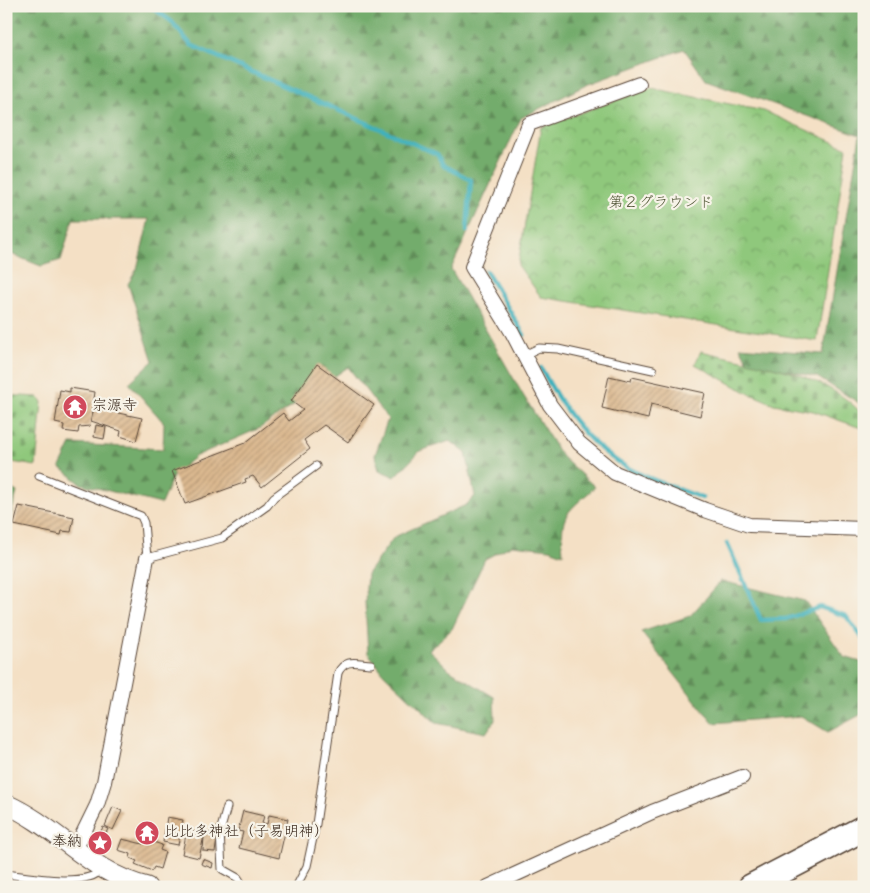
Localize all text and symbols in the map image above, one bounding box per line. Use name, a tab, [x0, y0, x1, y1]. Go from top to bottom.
park label: 第２グラウンド	[608, 194, 714, 213]
temple icon: 宗源寺	[62, 394, 88, 420]
place label: 宗源寺	[92, 397, 137, 416]
temple icon: 比比多神社（子易明神）	[134, 820, 160, 846]
place label: 比比多神社（子易明神）	[164, 823, 329, 842]
place icon: 奉納	[87, 830, 113, 856]
place label: 奉納	[52, 833, 82, 852]

